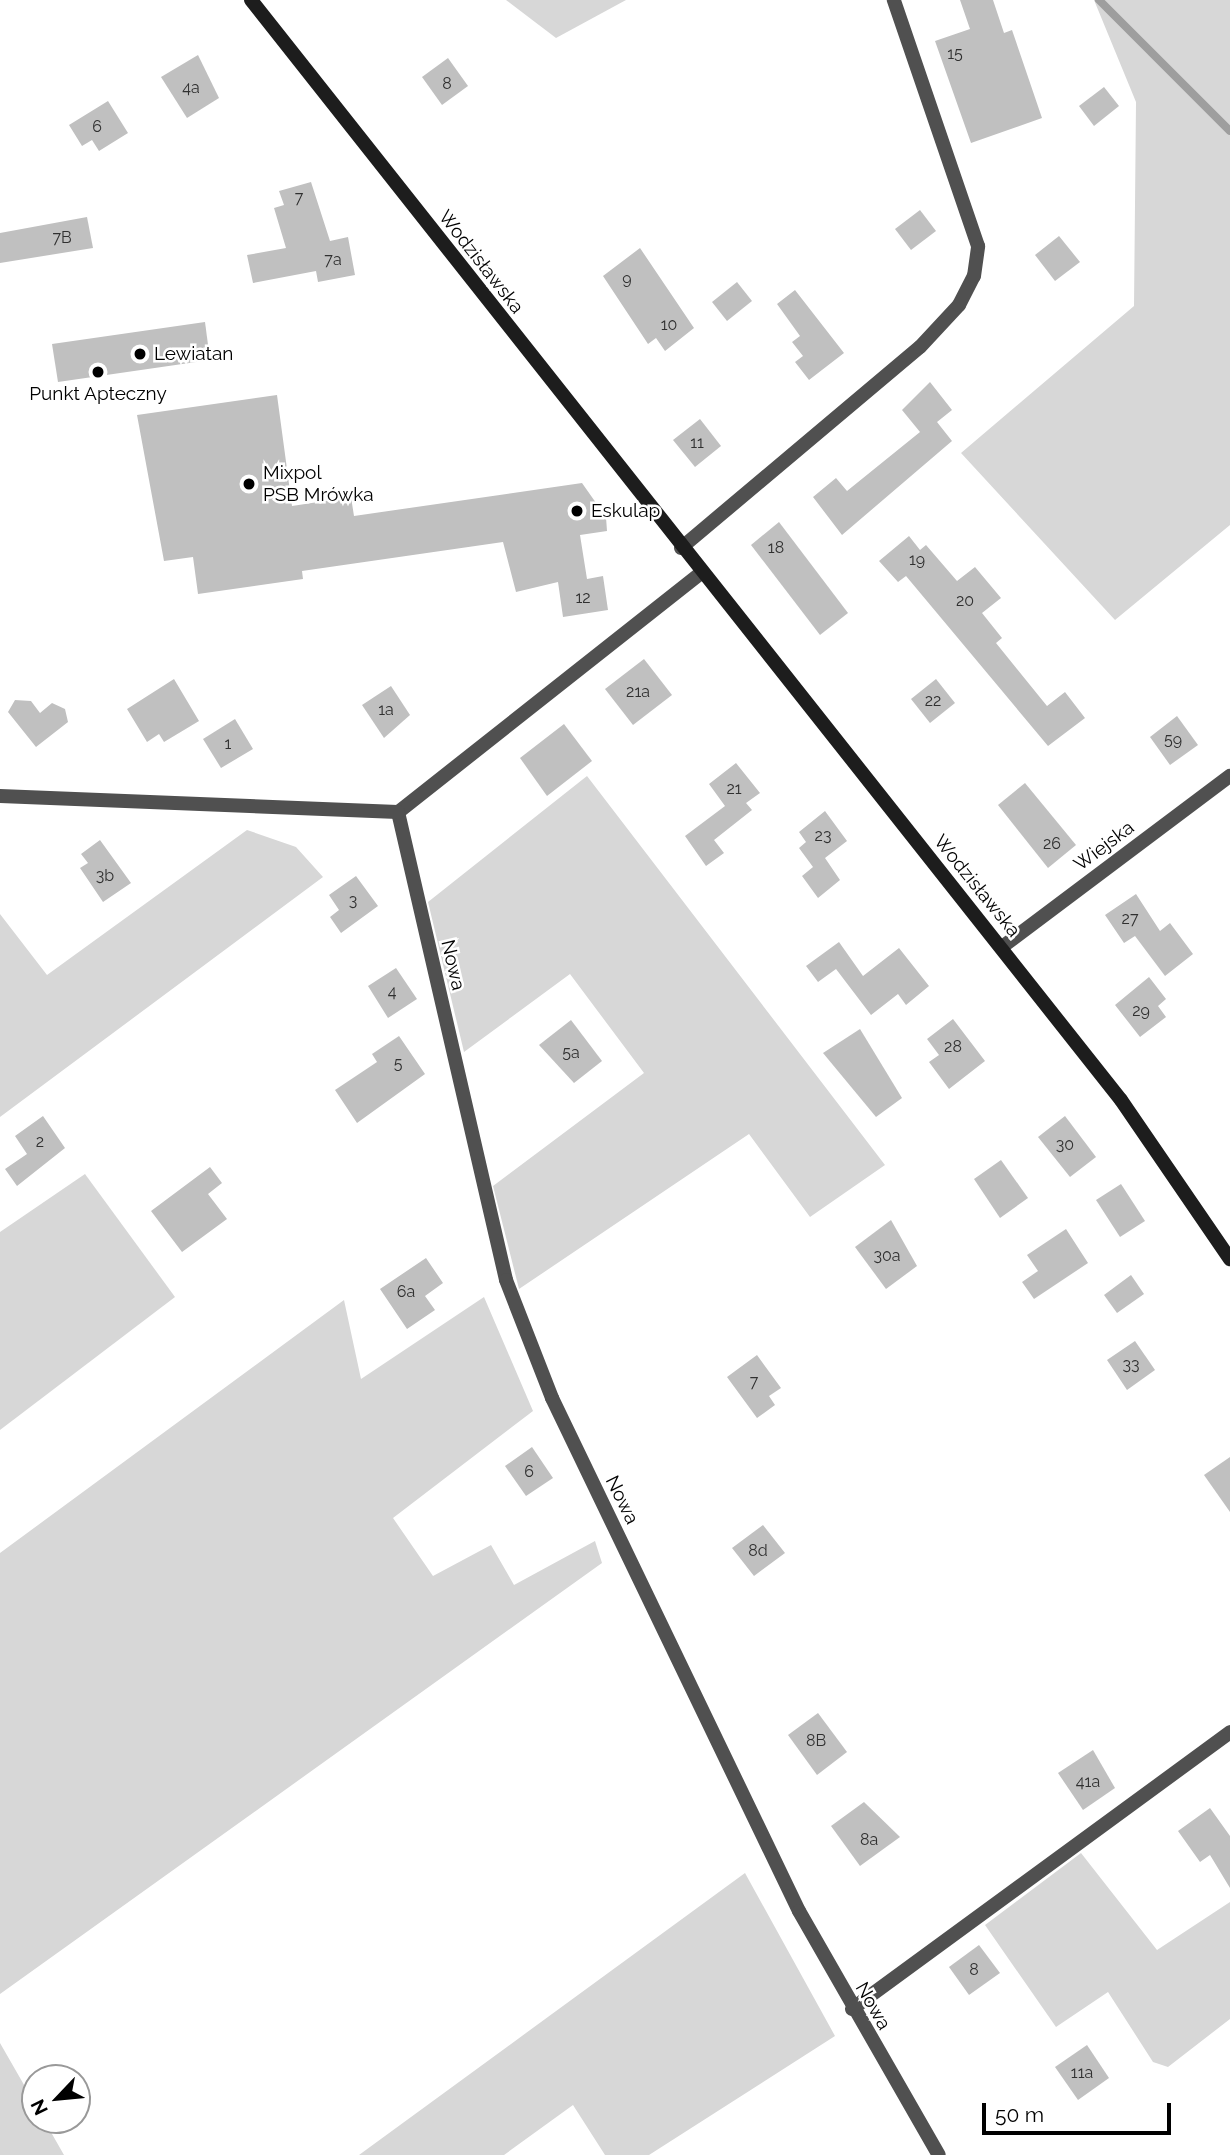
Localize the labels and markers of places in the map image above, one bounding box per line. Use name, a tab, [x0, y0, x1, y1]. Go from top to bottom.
place label: Lewiatan	[154, 343, 233, 365]
marker: Lewiatan	[132, 346, 148, 362]
marker: Punkt Apteczny	[90, 364, 106, 380]
place label: Punkt Apteczny	[29, 383, 167, 405]
place label: Mixpol PSB Mrówka	[263, 462, 374, 506]
marker: Mixpol PSB Mrówka	[241, 476, 257, 492]
place label: Eskulap	[591, 500, 660, 522]
marker: Eskulap	[569, 503, 585, 519]

